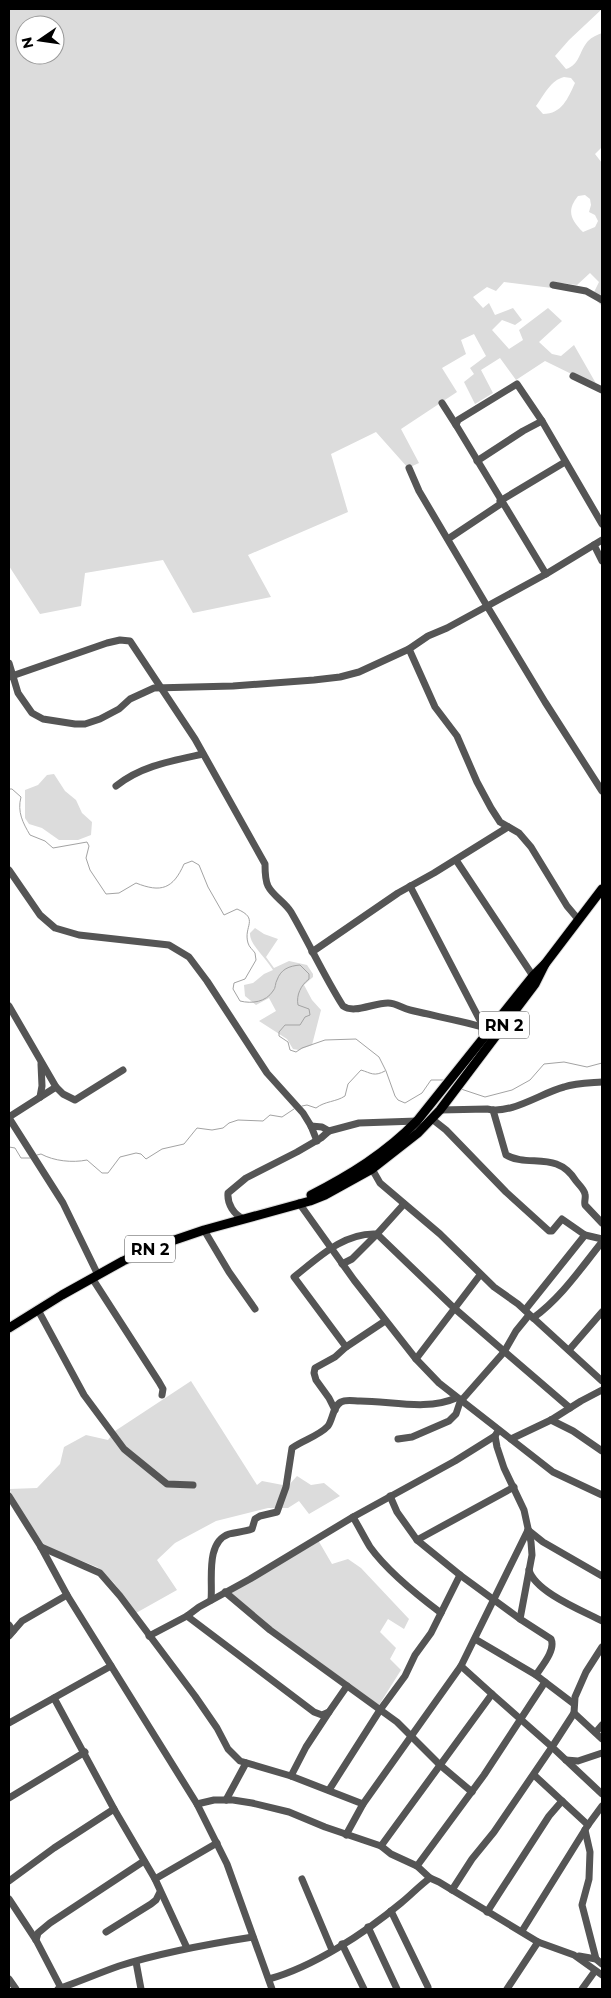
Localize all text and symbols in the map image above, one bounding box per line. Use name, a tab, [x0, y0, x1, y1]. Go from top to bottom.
north arrow	[15, 15, 65, 65]
text: N	[17, 35, 37, 50]
road number: RN 2	[479, 1012, 529, 1038]
road number: RN 2	[125, 1236, 175, 1262]

